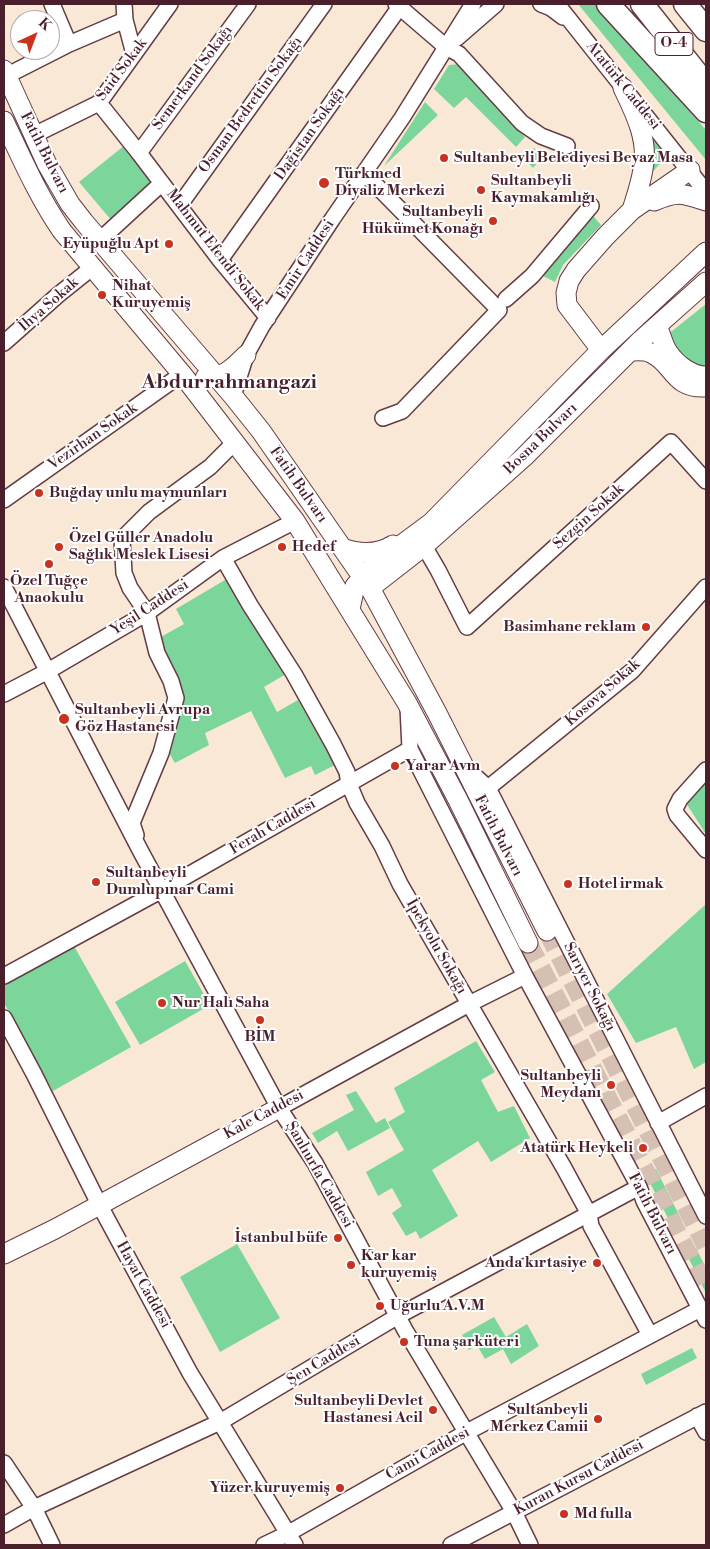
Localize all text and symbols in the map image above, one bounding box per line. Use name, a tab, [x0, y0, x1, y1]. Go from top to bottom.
north arrow	[10, 10, 60, 60]
text: K	[34, 14, 55, 35]
street label: Semerkand Sokağı	[149, 22, 237, 134]
street label: Osman Bedrettin Sokağı	[195, 33, 307, 177]
road number: O-4	[655, 33, 693, 56]
street label: Said Sokak	[93, 35, 151, 105]
street label: Atatürk Caddesi	[582, 38, 664, 134]
street label: Dağistan Sokağı	[271, 84, 349, 184]
street label: Fatih Bulvarı	[16, 109, 72, 197]
place label: Sultanbeyli Belediyesi Beyaz Masa	[454, 149, 693, 167]
marker: Sultanbeyli Belediyesi Beyaz Masa	[438, 152, 450, 164]
place label: Türkmed Diyaliz Merkezi	[335, 165, 445, 200]
place label: Sultanbeyli Kaymakamlığı	[491, 172, 595, 207]
marker: Türkmed Diyaliz Merkezi	[317, 176, 331, 190]
marker: Sultanbeyli Kaymakamlığı	[475, 184, 487, 196]
street label: Mahmut Efendi Sokak	[162, 186, 268, 314]
place label: Sultanbeyli Hükümet Konağı	[362, 203, 483, 238]
marker: Sultanbeyli Hükümet Konağı	[487, 215, 499, 227]
street label: Emir Caddesi	[273, 216, 339, 304]
place label: Eyüpuğlu Apt	[63, 235, 159, 253]
marker: Eyüpuğlu Apt	[163, 238, 175, 250]
street label: İhya Sokak	[15, 274, 83, 336]
place label: Nihat Kuruyemiş	[112, 277, 191, 312]
marker: Nihat Kuruyemiş	[96, 289, 108, 301]
district label: Abdurrahmangazi	[141, 371, 317, 395]
street label: Bosna Bulvarı	[500, 399, 582, 479]
street label: Vezirhan Sokak	[45, 400, 141, 474]
street label: Fatih Bulvarı	[265, 443, 331, 527]
street label: Sezgin Sokak	[550, 481, 628, 553]
place label: Buğday unlu maymunları	[49, 484, 227, 502]
marker: Buğday unlu maymunları	[33, 487, 45, 499]
place label: Özel Güller Anadolu Sağlık Meslek Lisesi	[69, 529, 213, 564]
place label: Hedef	[292, 538, 335, 556]
marker: Özel Güller Anadolu Sağlık Meslek Lisesi	[53, 541, 65, 553]
marker: Hedef	[276, 541, 288, 553]
marker: Özel Tuğçe Anaokulu	[43, 558, 55, 570]
place label: Özel Tuğçe Anaokulu	[10, 572, 88, 607]
street label: Yeşil Caddesi	[108, 576, 192, 640]
place label: Basimhane reklam	[503, 618, 636, 636]
marker: Basimhane reklam	[640, 621, 652, 633]
street label: Kosova Sokak	[562, 656, 644, 730]
place label: Sultanbeyli Avrupa Göz Hastanesi	[75, 701, 210, 736]
marker: Sultanbeyli Avrupa Göz Hastanesi	[57, 712, 71, 726]
place label: Yarar Avm	[405, 757, 480, 775]
marker: Yarar Avm	[389, 760, 401, 772]
street label: Fatih Bulvarı	[470, 792, 526, 880]
street label: Ferah Caddesi	[227, 795, 319, 859]
place label: Sultanbeyli Dumlupınar Cami	[106, 864, 234, 899]
place label: Hotel irmak	[578, 875, 663, 893]
marker: Sultanbeyli Dumlupınar Cami	[90, 876, 102, 888]
marker: Hotel irmak	[562, 878, 574, 890]
street label: İpekyolu Sokağı	[402, 896, 470, 998]
street label: Sarıyer Sokağı	[559, 939, 619, 1035]
place label: Nur Halı Saha	[172, 994, 269, 1012]
marker: Nur Halı Saha	[156, 997, 168, 1009]
marker: BİM	[254, 1014, 266, 1026]
place label: BİM	[245, 1028, 275, 1046]
place label: Sultanbeyli Meydanı	[521, 1067, 601, 1102]
marker: Sultanbeyli Meydanı	[605, 1079, 617, 1091]
street label: Kale Caddesi	[221, 1086, 307, 1144]
street label: Şanlıurfa Caddesi	[281, 1119, 357, 1231]
place label: Atatürk Heykeli	[520, 1139, 633, 1157]
marker: Atatürk Heykeli	[637, 1142, 649, 1154]
street label: Fatih Bulvarı	[624, 1170, 680, 1258]
place label: İstanbul büfe	[235, 1229, 328, 1247]
marker: İstanbul büfe	[332, 1232, 344, 1244]
street label: Hayat Caddesi	[112, 1238, 174, 1332]
place label: Kar kar kuruyemiş	[361, 1247, 437, 1282]
place label: Anda kırtasiye	[485, 1254, 587, 1272]
marker: Anda kırtasiye	[591, 1257, 603, 1269]
marker: Kar kar kuruyemiş	[345, 1259, 357, 1271]
place label: Uğurlu A.V.M	[390, 1297, 485, 1315]
marker: Uğurlu A.V.M	[374, 1300, 386, 1312]
street label: Şen Caddesi	[284, 1332, 364, 1390]
place label: Tuna şarküteri	[414, 1333, 519, 1351]
marker: Tuna şarküteri	[398, 1336, 410, 1348]
place label: Sultanbeyli Devlet Hastanesi Acil	[294, 1392, 423, 1427]
place label: Sultanbeyli Merkez Camii	[490, 1401, 588, 1436]
marker: Sultanbeyli Devlet Hastanesi Acil	[427, 1404, 439, 1416]
marker: Sultanbeyli Merkez Camii	[592, 1413, 604, 1425]
street label: Cami Caddesi	[383, 1424, 473, 1484]
street label: Kuran Kursu Caddesi	[511, 1436, 647, 1520]
place label: Yüzer kuruyemiş	[209, 1479, 330, 1497]
marker: Yüzer kuruyemiş	[334, 1482, 346, 1494]
place label: Md fulla	[574, 1505, 632, 1523]
marker: Md fulla	[558, 1508, 570, 1520]

